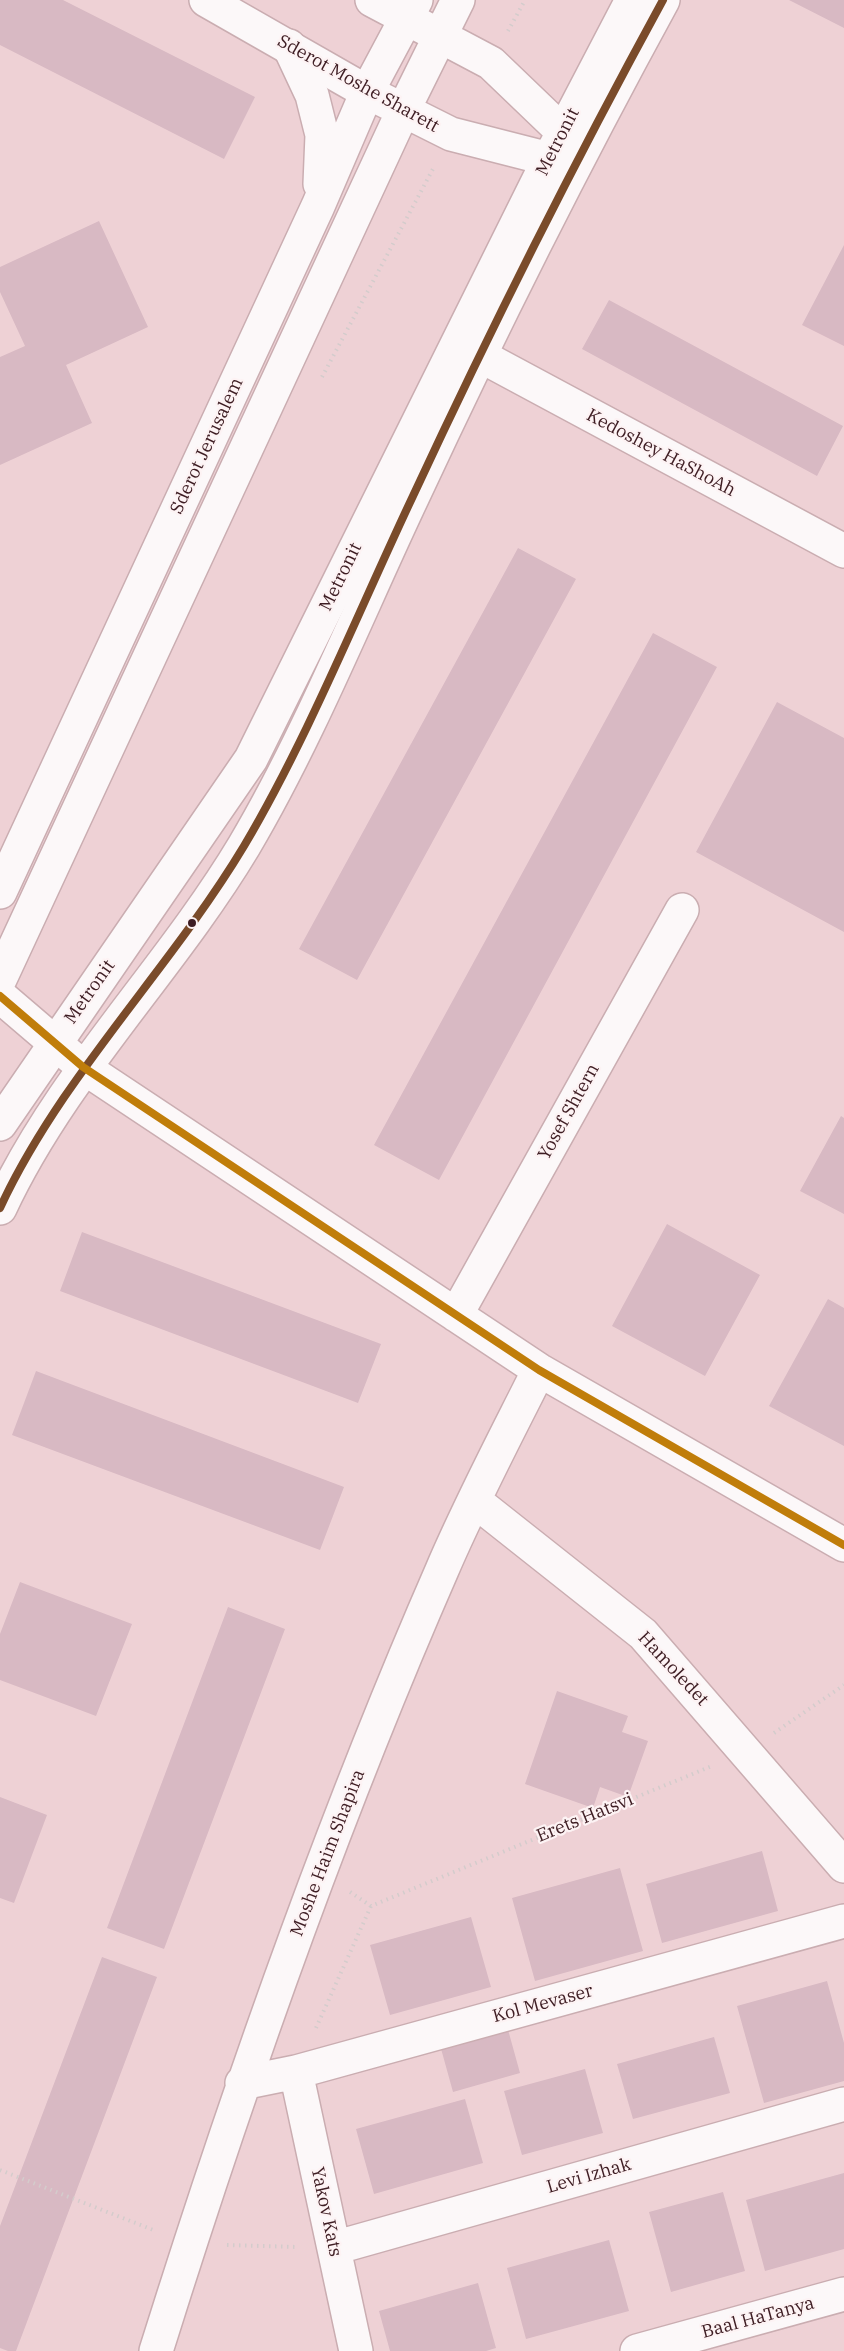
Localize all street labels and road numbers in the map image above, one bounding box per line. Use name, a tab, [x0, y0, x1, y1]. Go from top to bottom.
street label: Sderot Moshe Sharett	[273, 31, 443, 137]
street label: Metronit	[532, 104, 584, 180]
street label: Sderot Jerusalem	[166, 374, 248, 518]
street label: Kedoshey HaShoAh	[583, 405, 739, 501]
street label: Metronit	[315, 539, 367, 615]
street label: Metronit	[60, 956, 120, 1028]
street label: Yosef Shtern	[534, 1060, 604, 1164]
street label: Hamoledet	[633, 1627, 713, 1711]
street label: Moshe Haim Shapira	[286, 1767, 370, 1939]
street label: Erets Hatsvi	[533, 1789, 637, 1847]
street label: Kol Mevaser	[490, 1980, 596, 2028]
street label: Levi Izhak	[544, 2154, 634, 2198]
street label: Yakov Kats	[306, 2165, 346, 2259]
street label: Baal HaTanya	[699, 2293, 817, 2343]

